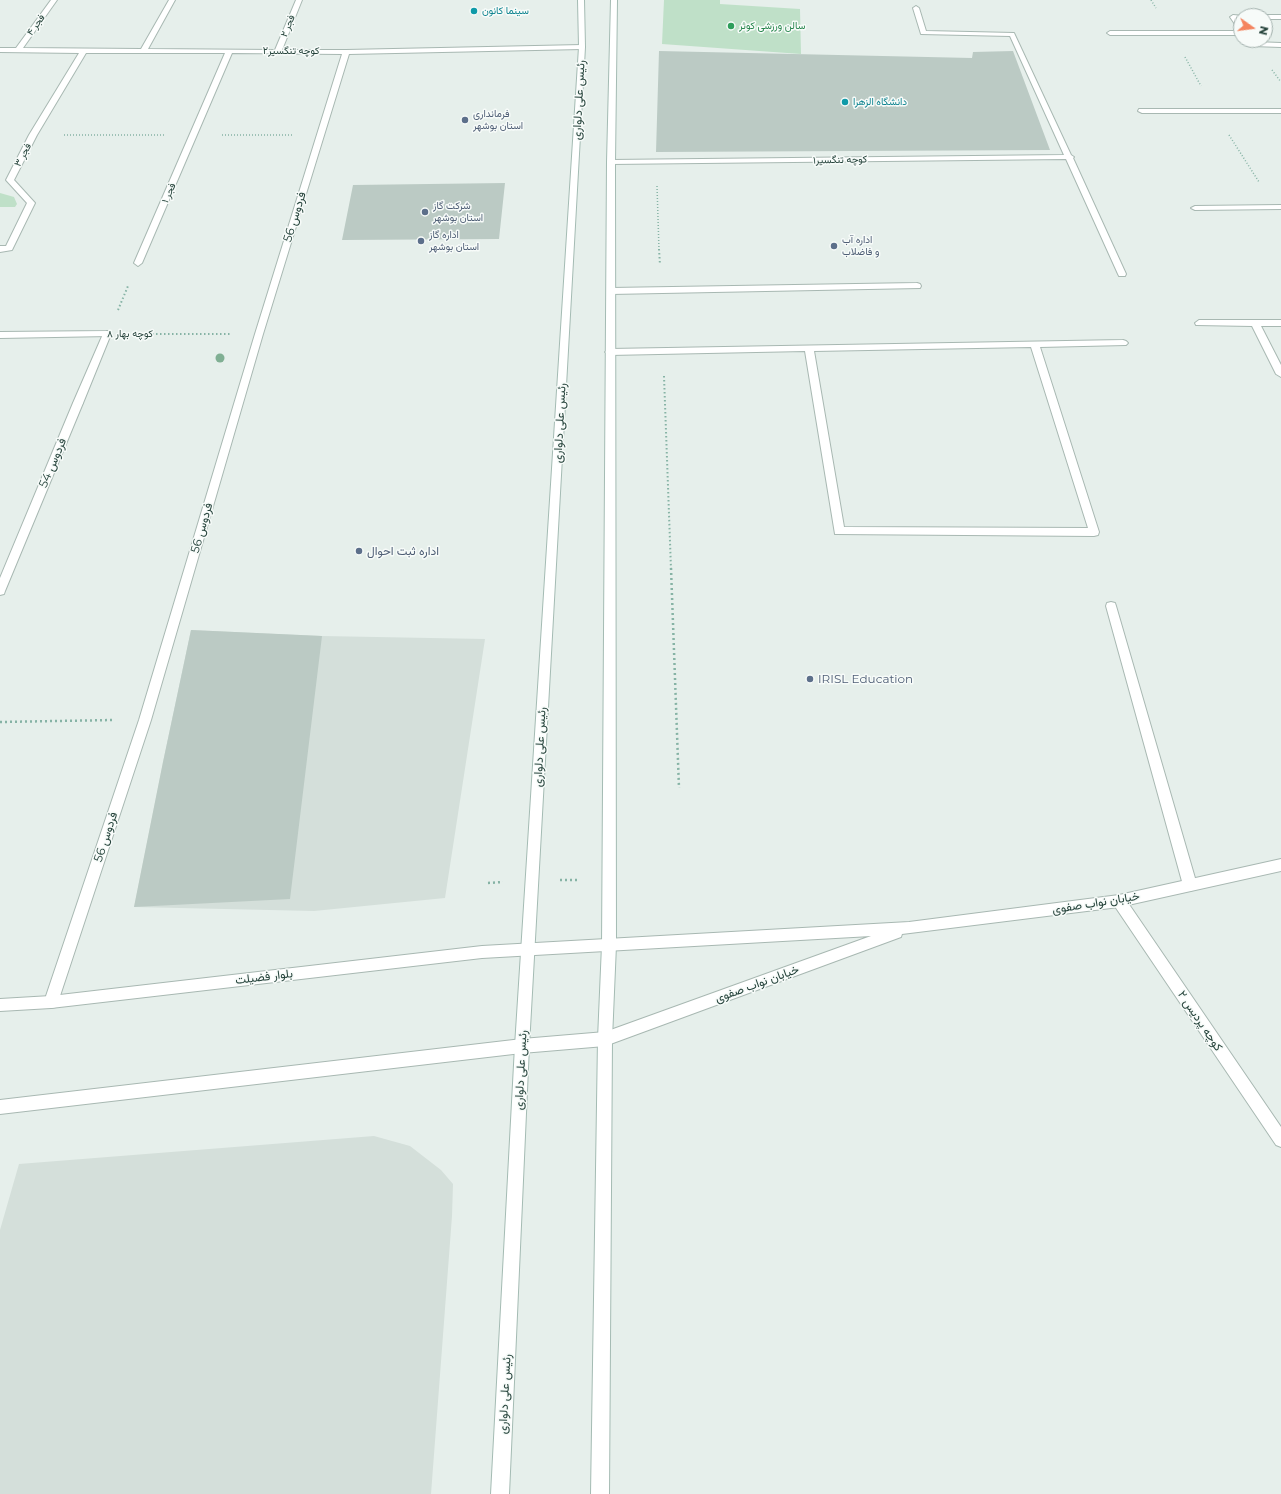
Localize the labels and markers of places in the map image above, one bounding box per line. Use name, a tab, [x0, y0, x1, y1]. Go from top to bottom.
place label: سینما کانون	[482, 5, 529, 17]
marker: سینما کانون	[469, 6, 479, 16]
place label: سالن ورزشی کوثر	[739, 20, 805, 32]
marker: سالن ورزشی کوثر	[726, 21, 736, 31]
place label: دانشگاه الزهرا	[853, 96, 907, 108]
marker: دانشگاه الزهرا	[840, 97, 850, 107]
place label: فرمانداری استان بوشهر	[473, 108, 523, 132]
marker: فرمانداری استان بوشهر	[460, 115, 470, 125]
place label: شرکت گاز استان بوشهر	[433, 200, 483, 224]
marker: شرکت گاز استان بوشهر	[420, 207, 430, 217]
place label: اداره گاز استان بوشهر	[429, 229, 479, 252]
place label: اداره آب و فاضلاب	[842, 234, 879, 258]
marker: اداره گاز استان بوشهر	[416, 236, 426, 246]
marker: اداره آب و فاضلاب	[829, 241, 839, 251]
place label: اداره ثبت احوال	[367, 544, 439, 558]
marker: اداره ثبت احوال	[354, 546, 364, 556]
place label: IRISL Education	[818, 672, 913, 686]
marker: IRISL Education	[805, 674, 815, 684]

